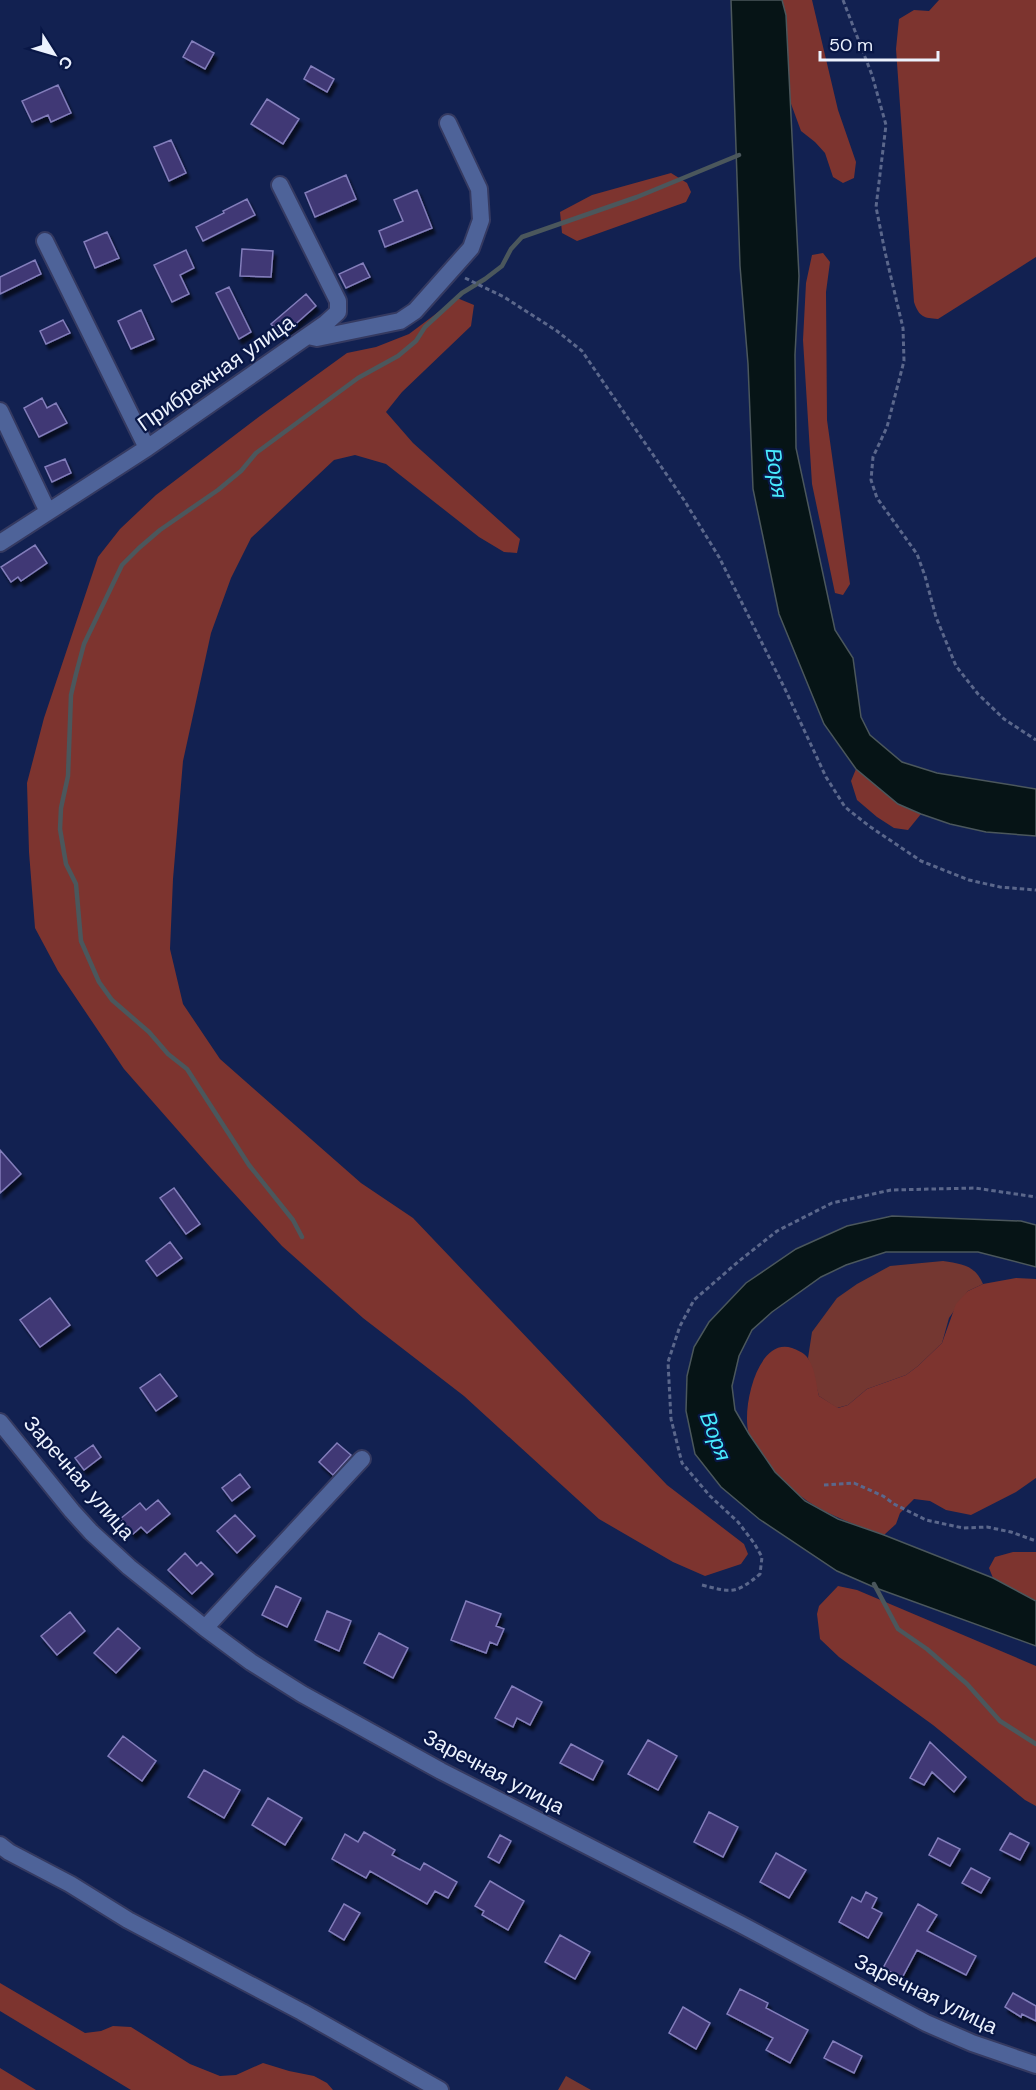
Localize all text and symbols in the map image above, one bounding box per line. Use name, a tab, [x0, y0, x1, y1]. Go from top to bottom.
north arrow	[24, 24, 84, 84]
scale bar	[820, 24, 938, 62]
text: 50 m	[829, 33, 873, 57]
text: С	[53, 52, 77, 74]
street label: Прибрежная улица	[132, 308, 300, 438]
water label: Воря	[759, 446, 794, 500]
water label: Воря	[693, 1407, 738, 1465]
street label: Заречная улица	[17, 1410, 141, 1546]
street label: Заречная улица	[419, 1723, 570, 1821]
street label: Заречная улица	[850, 1947, 1002, 2041]

